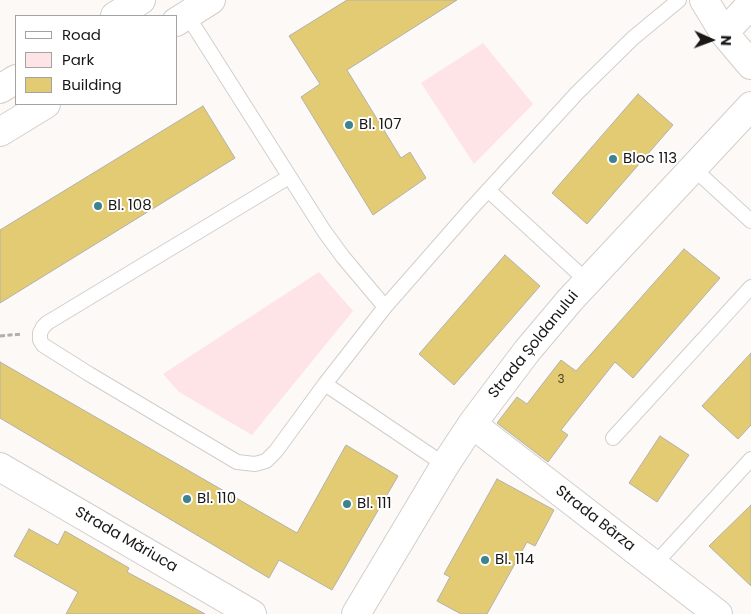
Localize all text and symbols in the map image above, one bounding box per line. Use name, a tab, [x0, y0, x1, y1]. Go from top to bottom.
legend	[15, 15, 178, 105]
north arrow	[686, 15, 736, 65]
text: Road	[62, 24, 101, 45]
text: N	[716, 35, 736, 46]
text: Park	[62, 49, 94, 70]
text: Building	[62, 74, 122, 95]
place label: Bl. 107	[359, 116, 401, 134]
marker: Bl. 107	[343, 119, 355, 131]
place label: Bloc 113	[623, 150, 677, 168]
marker: Bloc 113	[607, 153, 619, 165]
place label: Bl. 108	[108, 197, 152, 215]
marker: Bl. 108	[92, 200, 104, 212]
street label: Strada Șoldanului	[485, 288, 583, 402]
house number: 3	[557, 373, 565, 387]
street label: Strada Bârza	[552, 482, 638, 556]
place label: Bl. 110	[197, 490, 236, 508]
marker: Bl. 110	[181, 493, 193, 505]
place label: Bl. 111	[357, 495, 391, 513]
marker: Bl. 111	[341, 498, 353, 510]
street label: Strada Măriuca	[72, 503, 180, 577]
place label: Bl. 114	[495, 551, 534, 569]
marker: Bl. 114	[479, 554, 491, 566]

